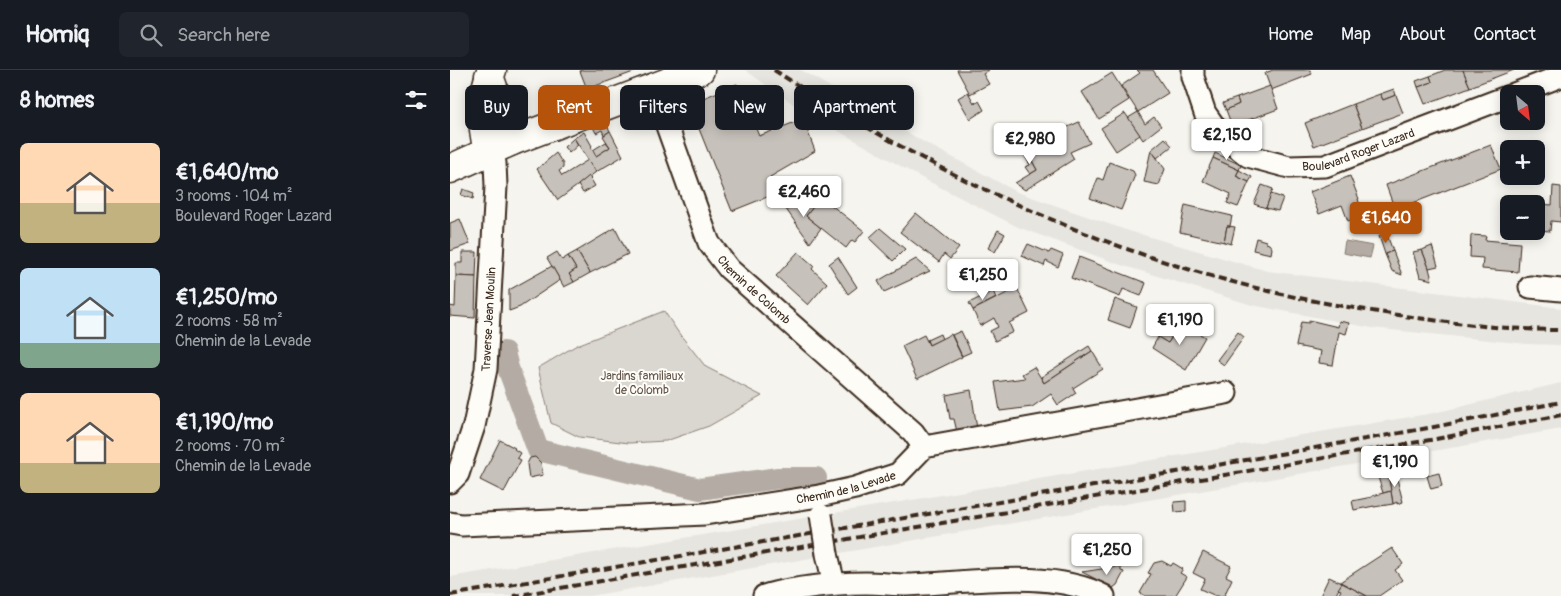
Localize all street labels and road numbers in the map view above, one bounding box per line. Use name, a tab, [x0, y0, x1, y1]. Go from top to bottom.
street label: Boulevard Roger Lazard	[1302, 126, 1417, 175]
street label: Chemin de Colomb	[714, 253, 794, 328]
street label: Traverse Jean Moulin	[479, 266, 500, 372]
street label: Chemin de la Levade	[795, 468, 898, 507]

